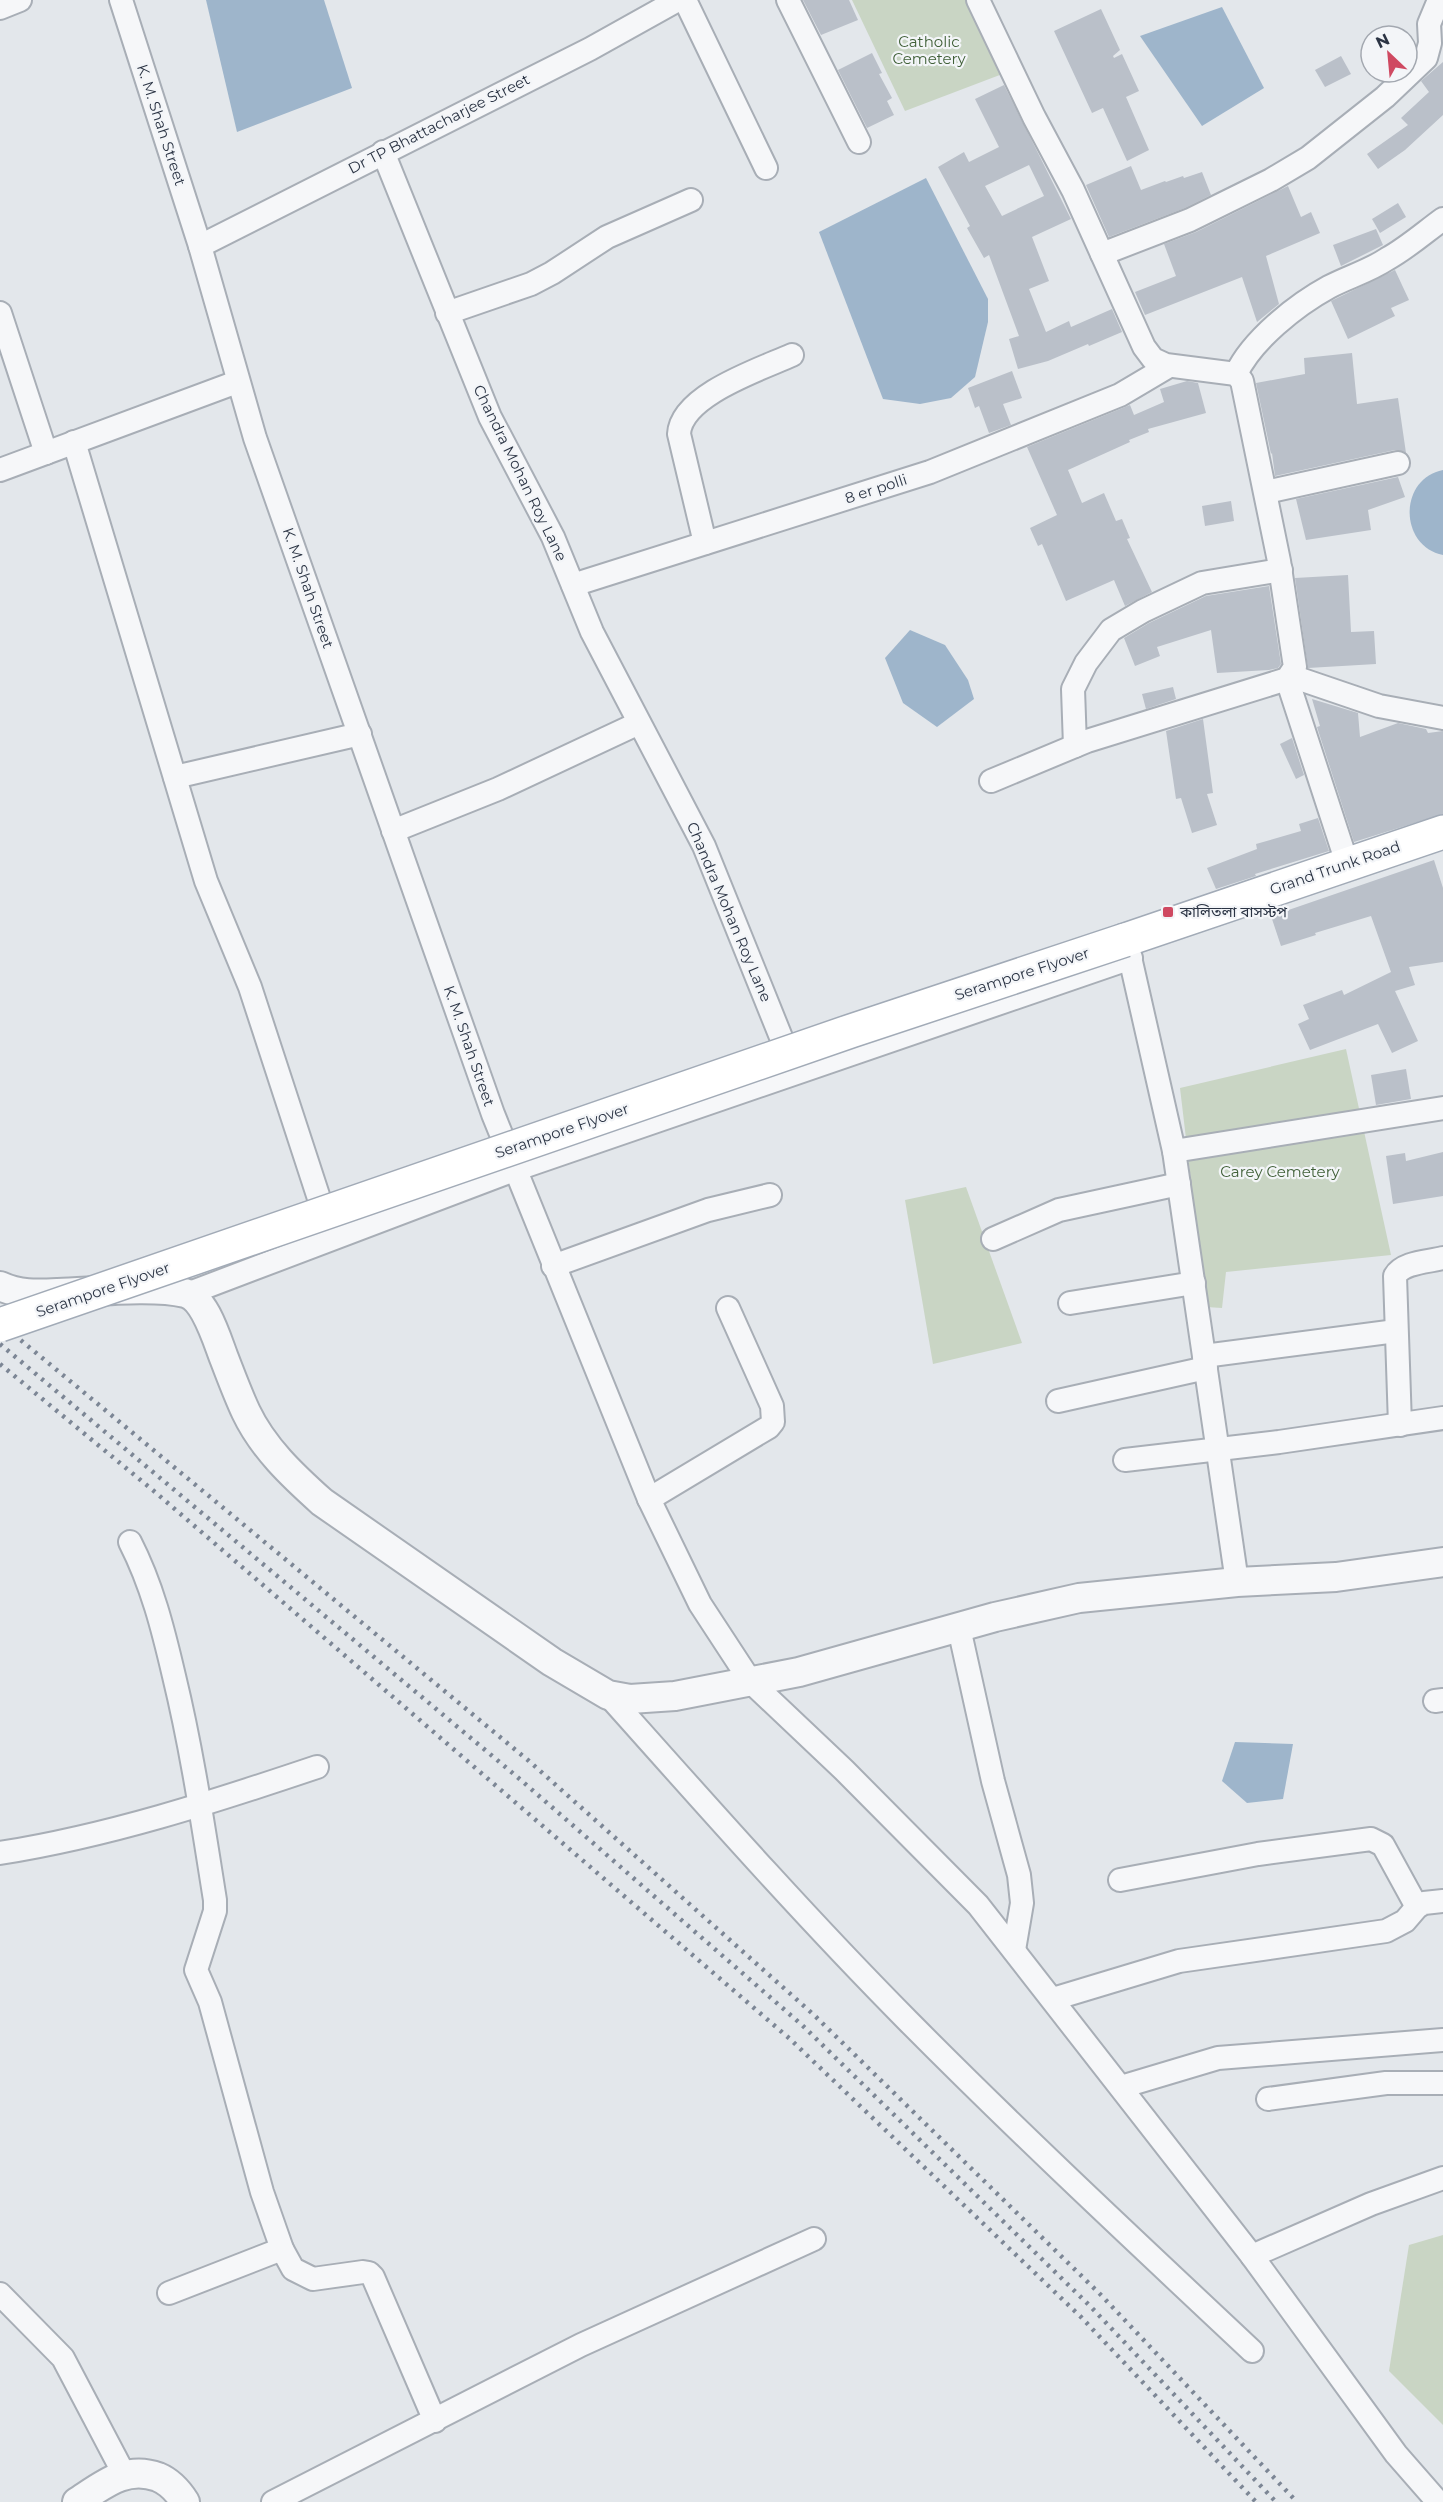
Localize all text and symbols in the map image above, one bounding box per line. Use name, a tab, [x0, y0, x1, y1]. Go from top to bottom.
north arrow	[1359, 24, 1419, 84]
text: N	[1373, 30, 1393, 52]
park label: Catholic Cemetery	[892, 32, 966, 68]
street label: K. M. Shah Street	[133, 62, 190, 188]
street label: Dr TP Bhattacharjee Street	[345, 69, 533, 178]
street label: Chandra Mohan Roy Lane	[469, 381, 571, 564]
street label: 8 er polli	[842, 470, 909, 507]
street label: K. M. Shah Street	[279, 525, 338, 651]
street label: Chandra Mohan Roy Lane	[683, 819, 776, 1005]
street label: Grand Trunk Road	[1267, 836, 1403, 899]
place label: কালিতলা বাসস্টপ	[1179, 902, 1287, 921]
marker: কালিতলা বাসস্টপ	[1161, 905, 1175, 919]
street label: Serampore Flyover	[952, 943, 1092, 1004]
street label: K. M. Shah Street	[440, 983, 499, 1109]
street label: Serampore Flyover	[492, 1099, 631, 1162]
park label: Carey Cemetery	[1220, 1162, 1341, 1181]
street label: Serampore Flyover	[33, 1258, 172, 1321]

